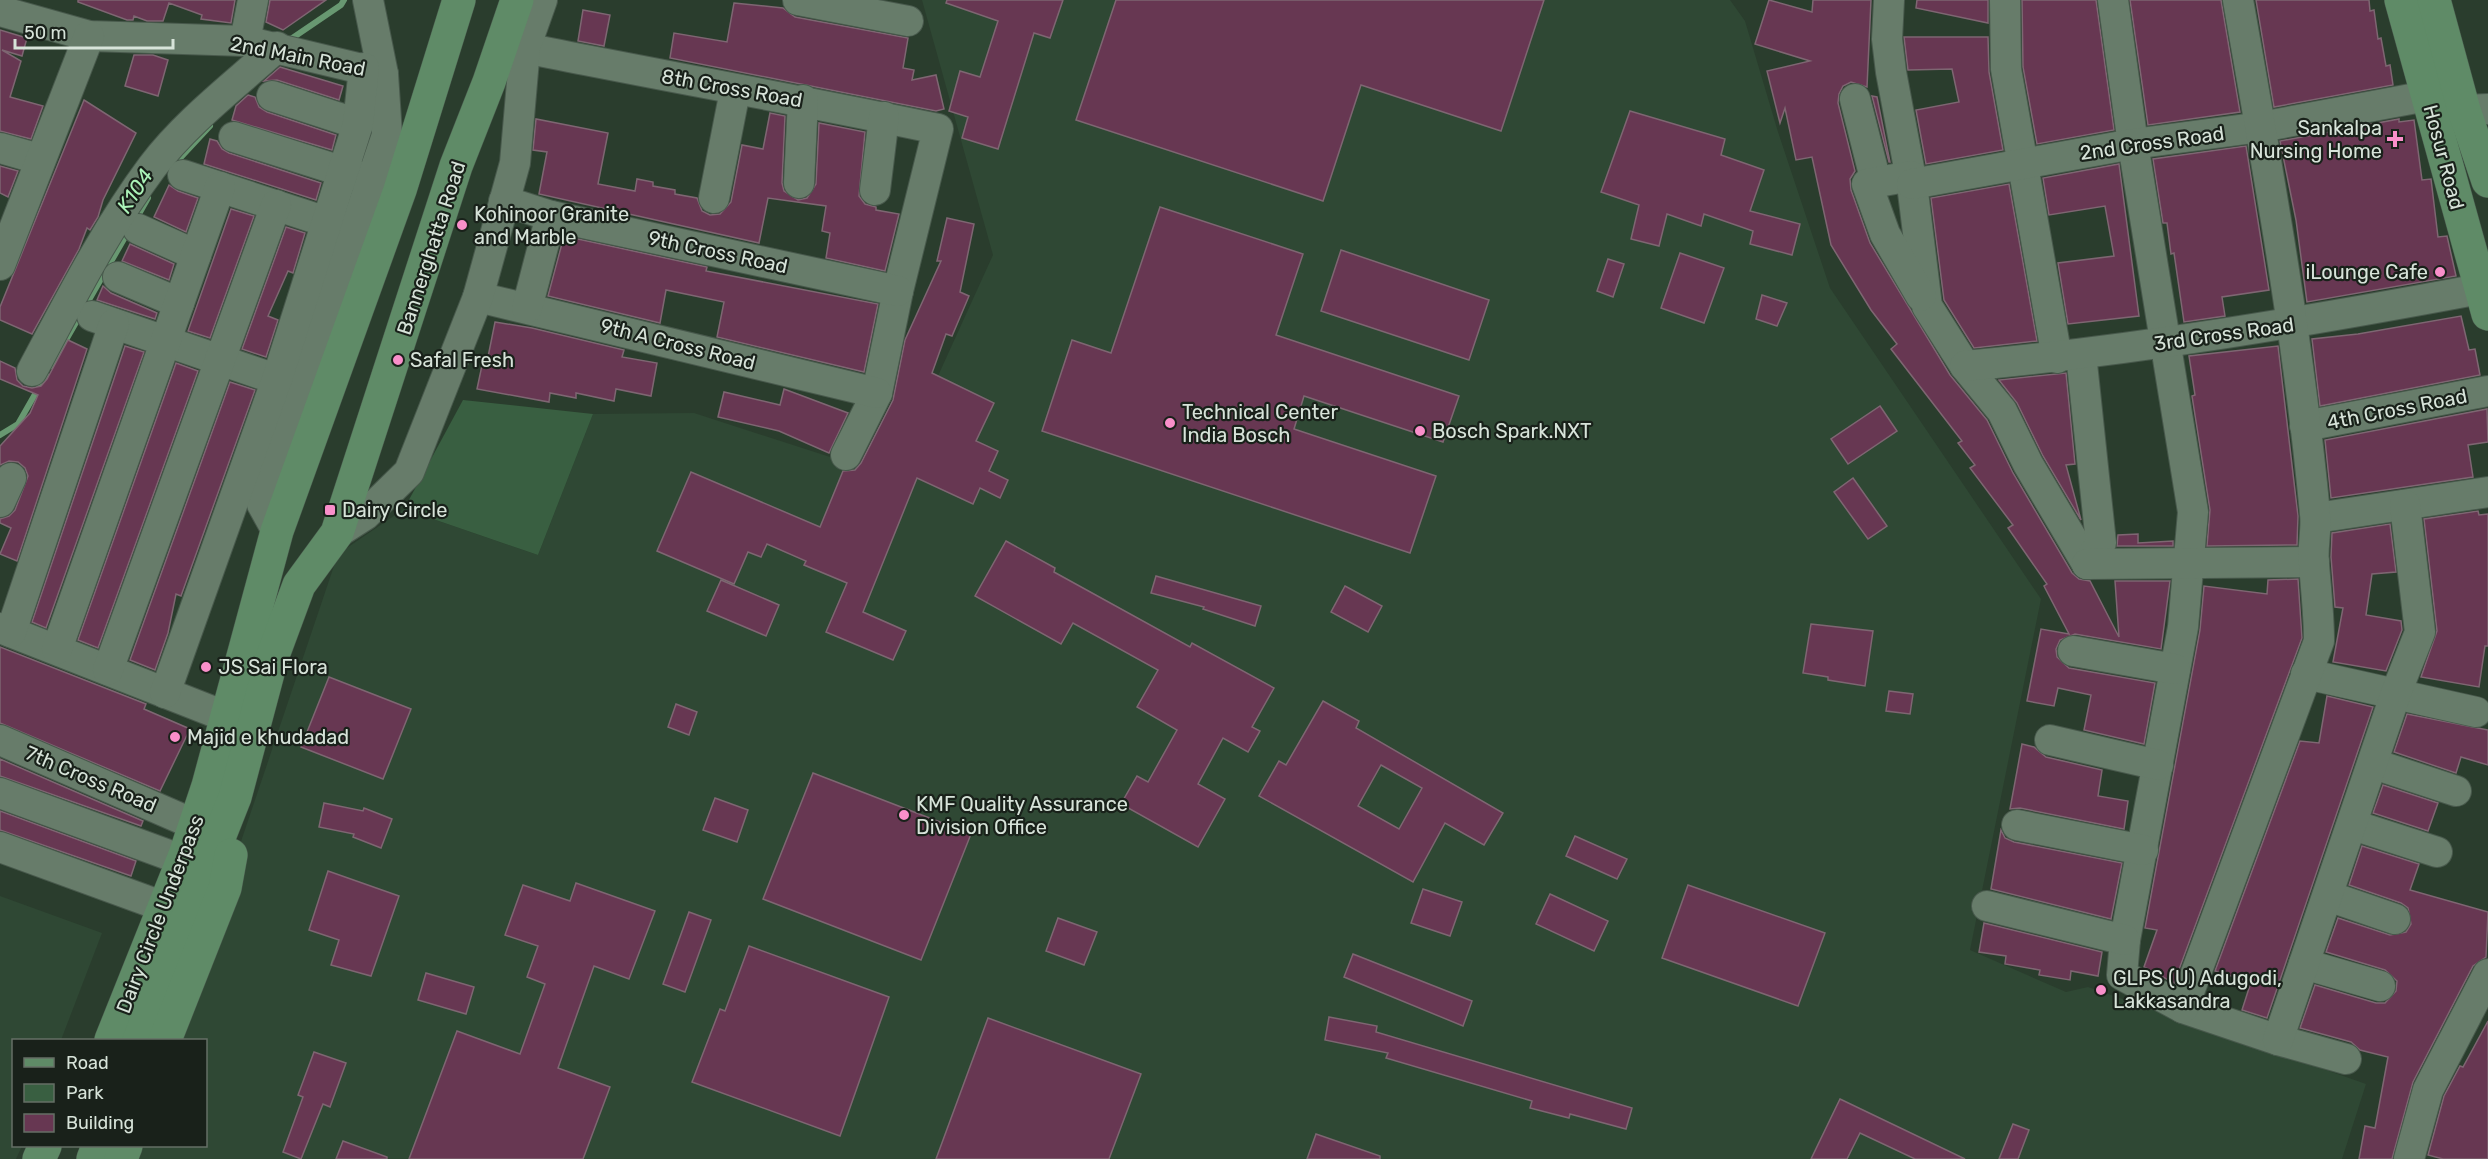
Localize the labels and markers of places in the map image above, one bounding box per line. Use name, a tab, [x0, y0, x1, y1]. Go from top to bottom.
place label: Sankalpa Nursing Home	[2250, 116, 2382, 163]
marker: Sankalpa Nursing Home	[2386, 130, 2404, 148]
place label: Kohinoor Granite and Marble	[474, 202, 629, 249]
marker: Kohinoor Granite and Marble	[455, 218, 469, 232]
place label: iLounge Cafe	[2305, 260, 2428, 284]
marker: iLounge Cafe	[2433, 265, 2447, 279]
place label: Safal Fresh	[410, 348, 514, 372]
marker: Safal Fresh	[391, 353, 405, 367]
place label: Technical Center India Bosch	[1182, 400, 1338, 447]
marker: Technical Center India Bosch	[1163, 416, 1177, 430]
place label: Bosch Spark.NXT	[1432, 419, 1592, 443]
marker: Bosch Spark.NXT	[1413, 424, 1427, 438]
place label: Dairy Circle	[342, 498, 447, 522]
marker: Dairy Circle	[323, 503, 337, 517]
place label: JS Sai Flora	[218, 655, 328, 679]
marker: JS Sai Flora	[199, 660, 213, 674]
place label: Majid e khudadad	[187, 725, 349, 749]
marker: Majid e khudadad	[168, 730, 182, 744]
place label: KMF Quality Assurance Division Office	[916, 792, 1128, 839]
marker: KMF Quality Assurance Division Office	[897, 808, 911, 822]
place label: GLPS (U) Adugodi, Lakkasandra	[2113, 966, 2282, 1013]
marker: GLPS (U) Adugodi, Lakkasandra	[2094, 983, 2108, 997]

